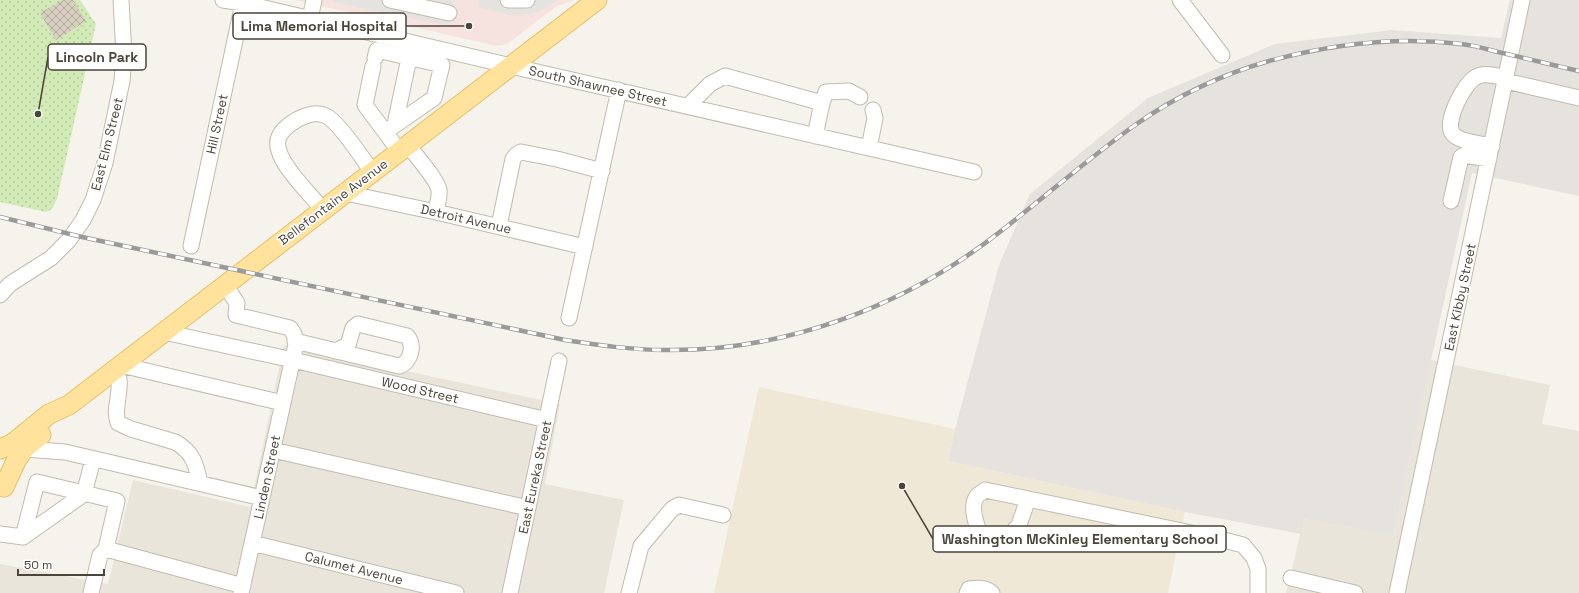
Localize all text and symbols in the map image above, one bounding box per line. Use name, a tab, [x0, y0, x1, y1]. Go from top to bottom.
callout: Lima Memorial Hospital	[233, 13, 406, 39]
text: Lima Memorial Hospital	[241, 17, 397, 35]
callout: Lincoln Park	[48, 44, 146, 70]
text: Lincoln Park	[56, 48, 138, 66]
street label: South Shawnee Street	[527, 62, 669, 110]
street label: Hill Street	[202, 92, 232, 156]
street label: East Elm Street	[87, 96, 127, 192]
street label: Bellefontaine Avenue	[275, 155, 391, 249]
street label: Detroit Avenue	[419, 200, 513, 238]
street label: East Kibby Street	[1440, 242, 1480, 352]
street label: Wood Street	[380, 373, 460, 407]
street label: East Eureka Street	[515, 419, 555, 535]
street label: Linden Street	[250, 433, 284, 521]
callout: Washington McKinley Elementary School	[933, 526, 1226, 552]
text: Washington McKinley Elementary School	[942, 530, 1218, 548]
street label: Calumet Avenue	[303, 548, 405, 588]
scale bar	[18, 551, 104, 577]
text: 50 m	[24, 557, 52, 573]

